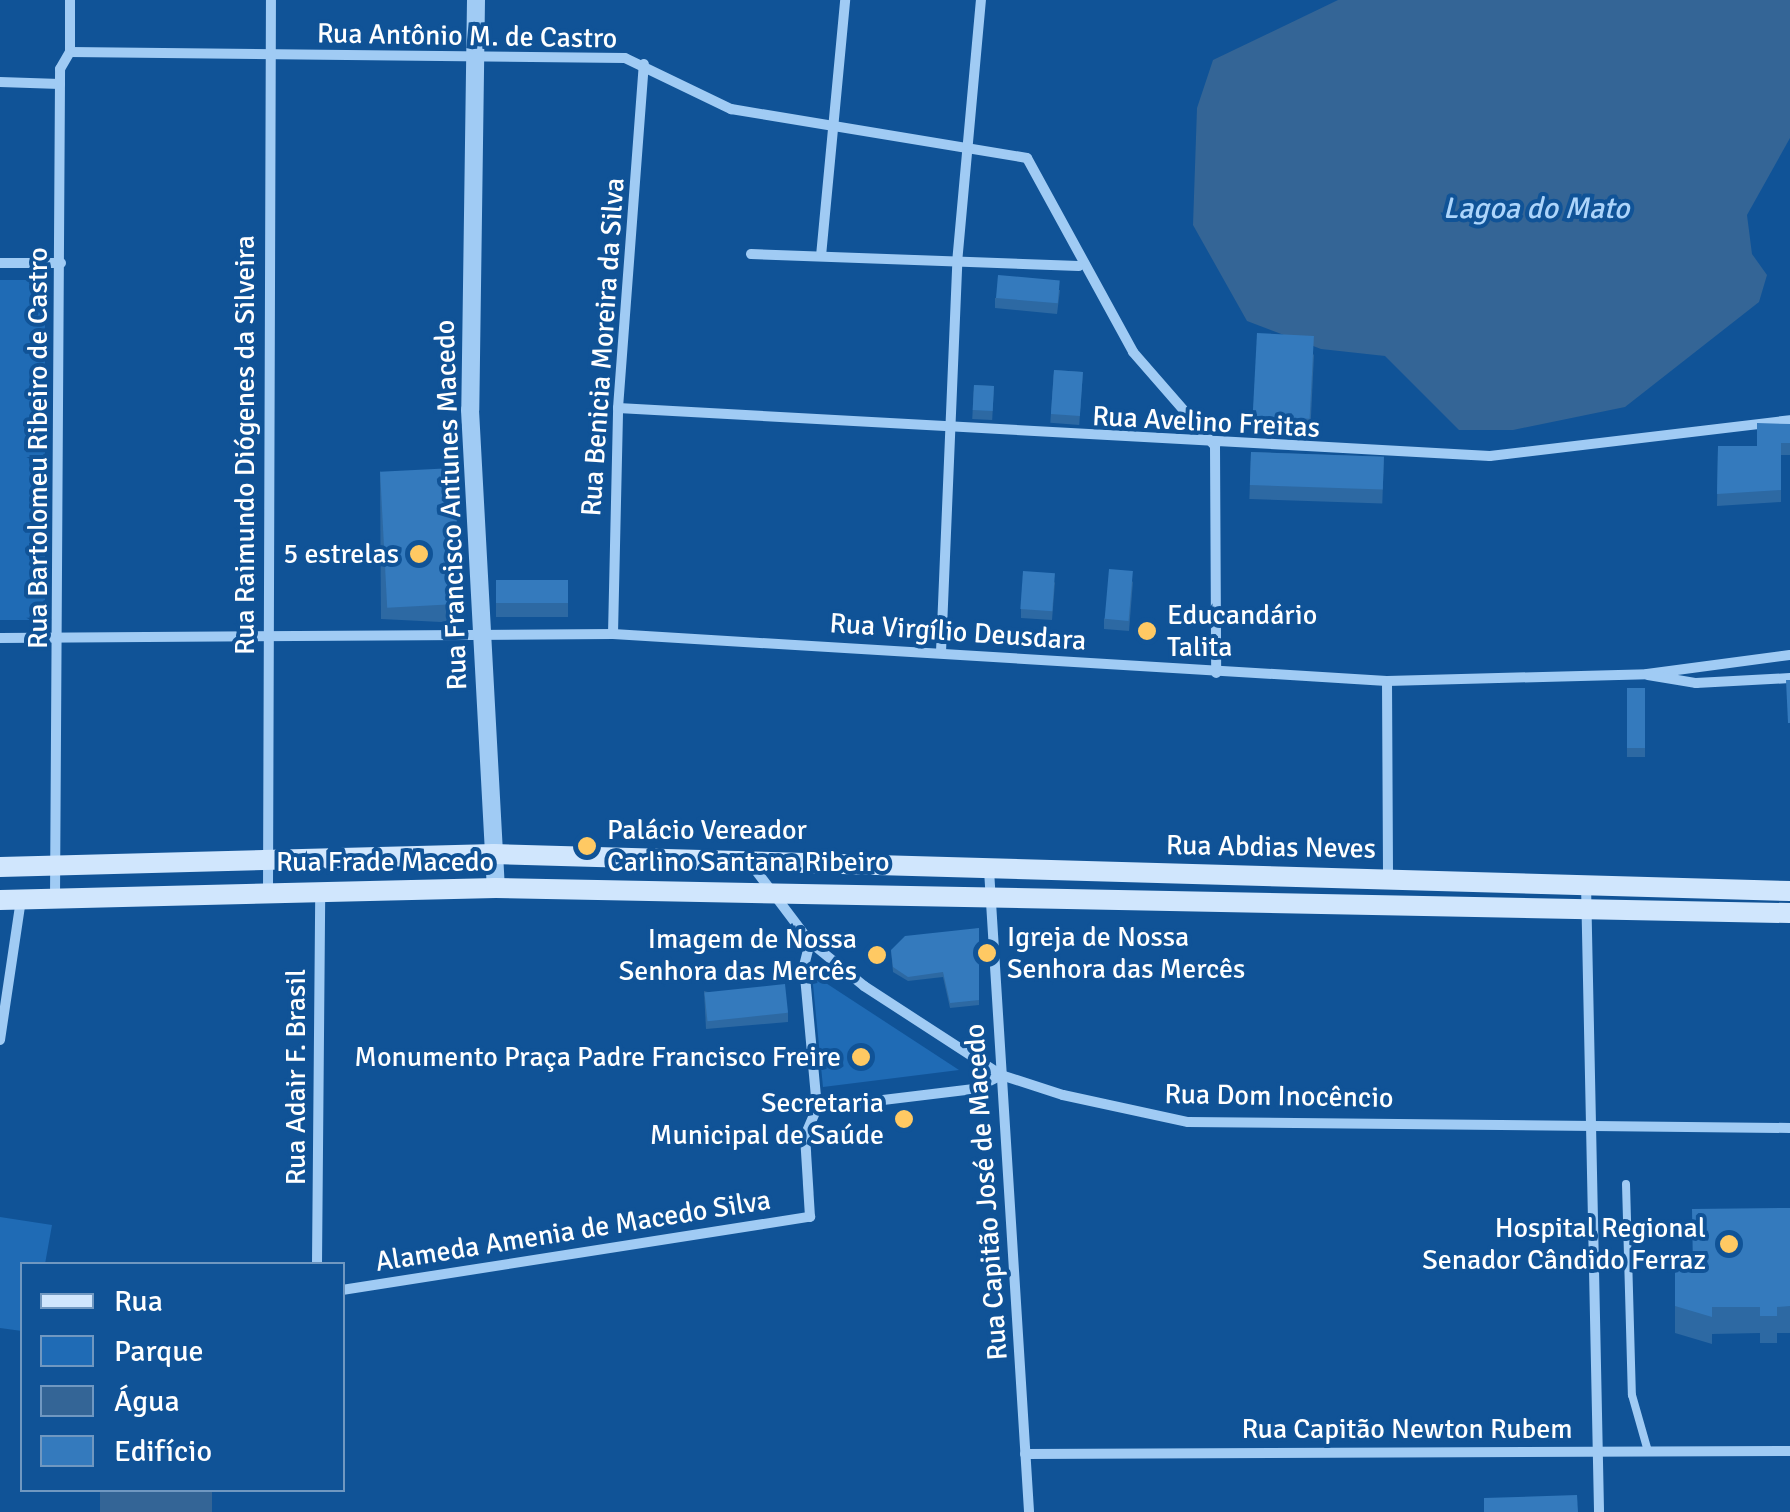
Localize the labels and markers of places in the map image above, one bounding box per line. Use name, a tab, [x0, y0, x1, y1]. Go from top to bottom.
place label: 5 estrelas	[283, 537, 399, 571]
marker: 5 estrelas	[408, 543, 430, 565]
place label: Educandário Talita	[1167, 598, 1317, 664]
marker: Educandário Talita	[1136, 620, 1158, 642]
place label: Palácio Vereador Carlino Santana Ribeiro	[607, 813, 890, 879]
marker: Palácio Vereador Carlino Santana Ribeiro	[576, 835, 598, 857]
place label: Igreja de Nossa Senhora das Mercês	[1007, 920, 1245, 986]
place label: Imagem de Nossa Senhora das Mercês	[619, 922, 857, 988]
marker: Igreja de Nossa Senhora das Mercês	[976, 942, 998, 964]
marker: Imagem de Nossa Senhora das Mercês	[866, 944, 888, 966]
place label: Monumento Praça Padre Francisco Freire	[354, 1040, 841, 1074]
marker: Monumento Praça Padre Francisco Freire	[850, 1046, 872, 1068]
place label: Secretaria Municipal de Saúde	[650, 1086, 884, 1152]
marker: Secretaria Municipal de Saúde	[893, 1108, 915, 1130]
place label: Hospital Regional Senador Cândido Ferraz	[1422, 1211, 1706, 1277]
marker: Hospital Regional Senador Cândido Ferraz	[1716, 1231, 1742, 1257]

